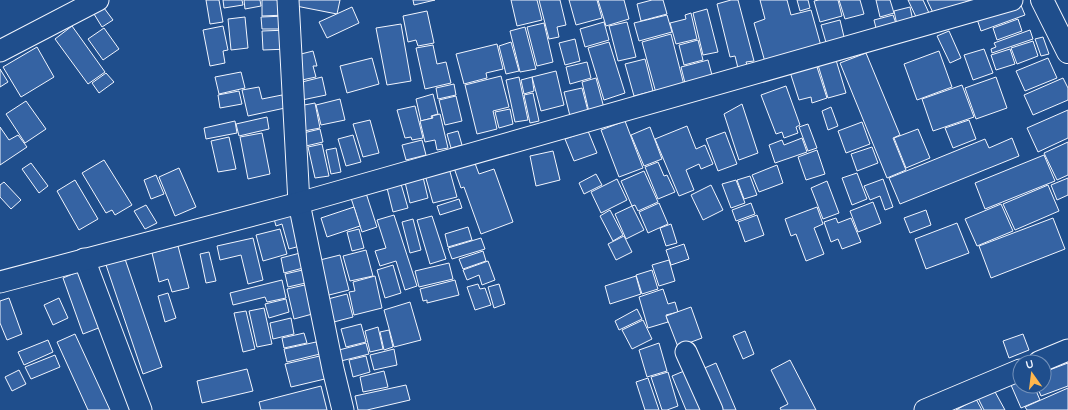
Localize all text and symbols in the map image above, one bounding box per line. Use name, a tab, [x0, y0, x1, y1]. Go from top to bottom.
north arrow	[1012, 354, 1052, 394]
text: U	[1024, 357, 1035, 372]

